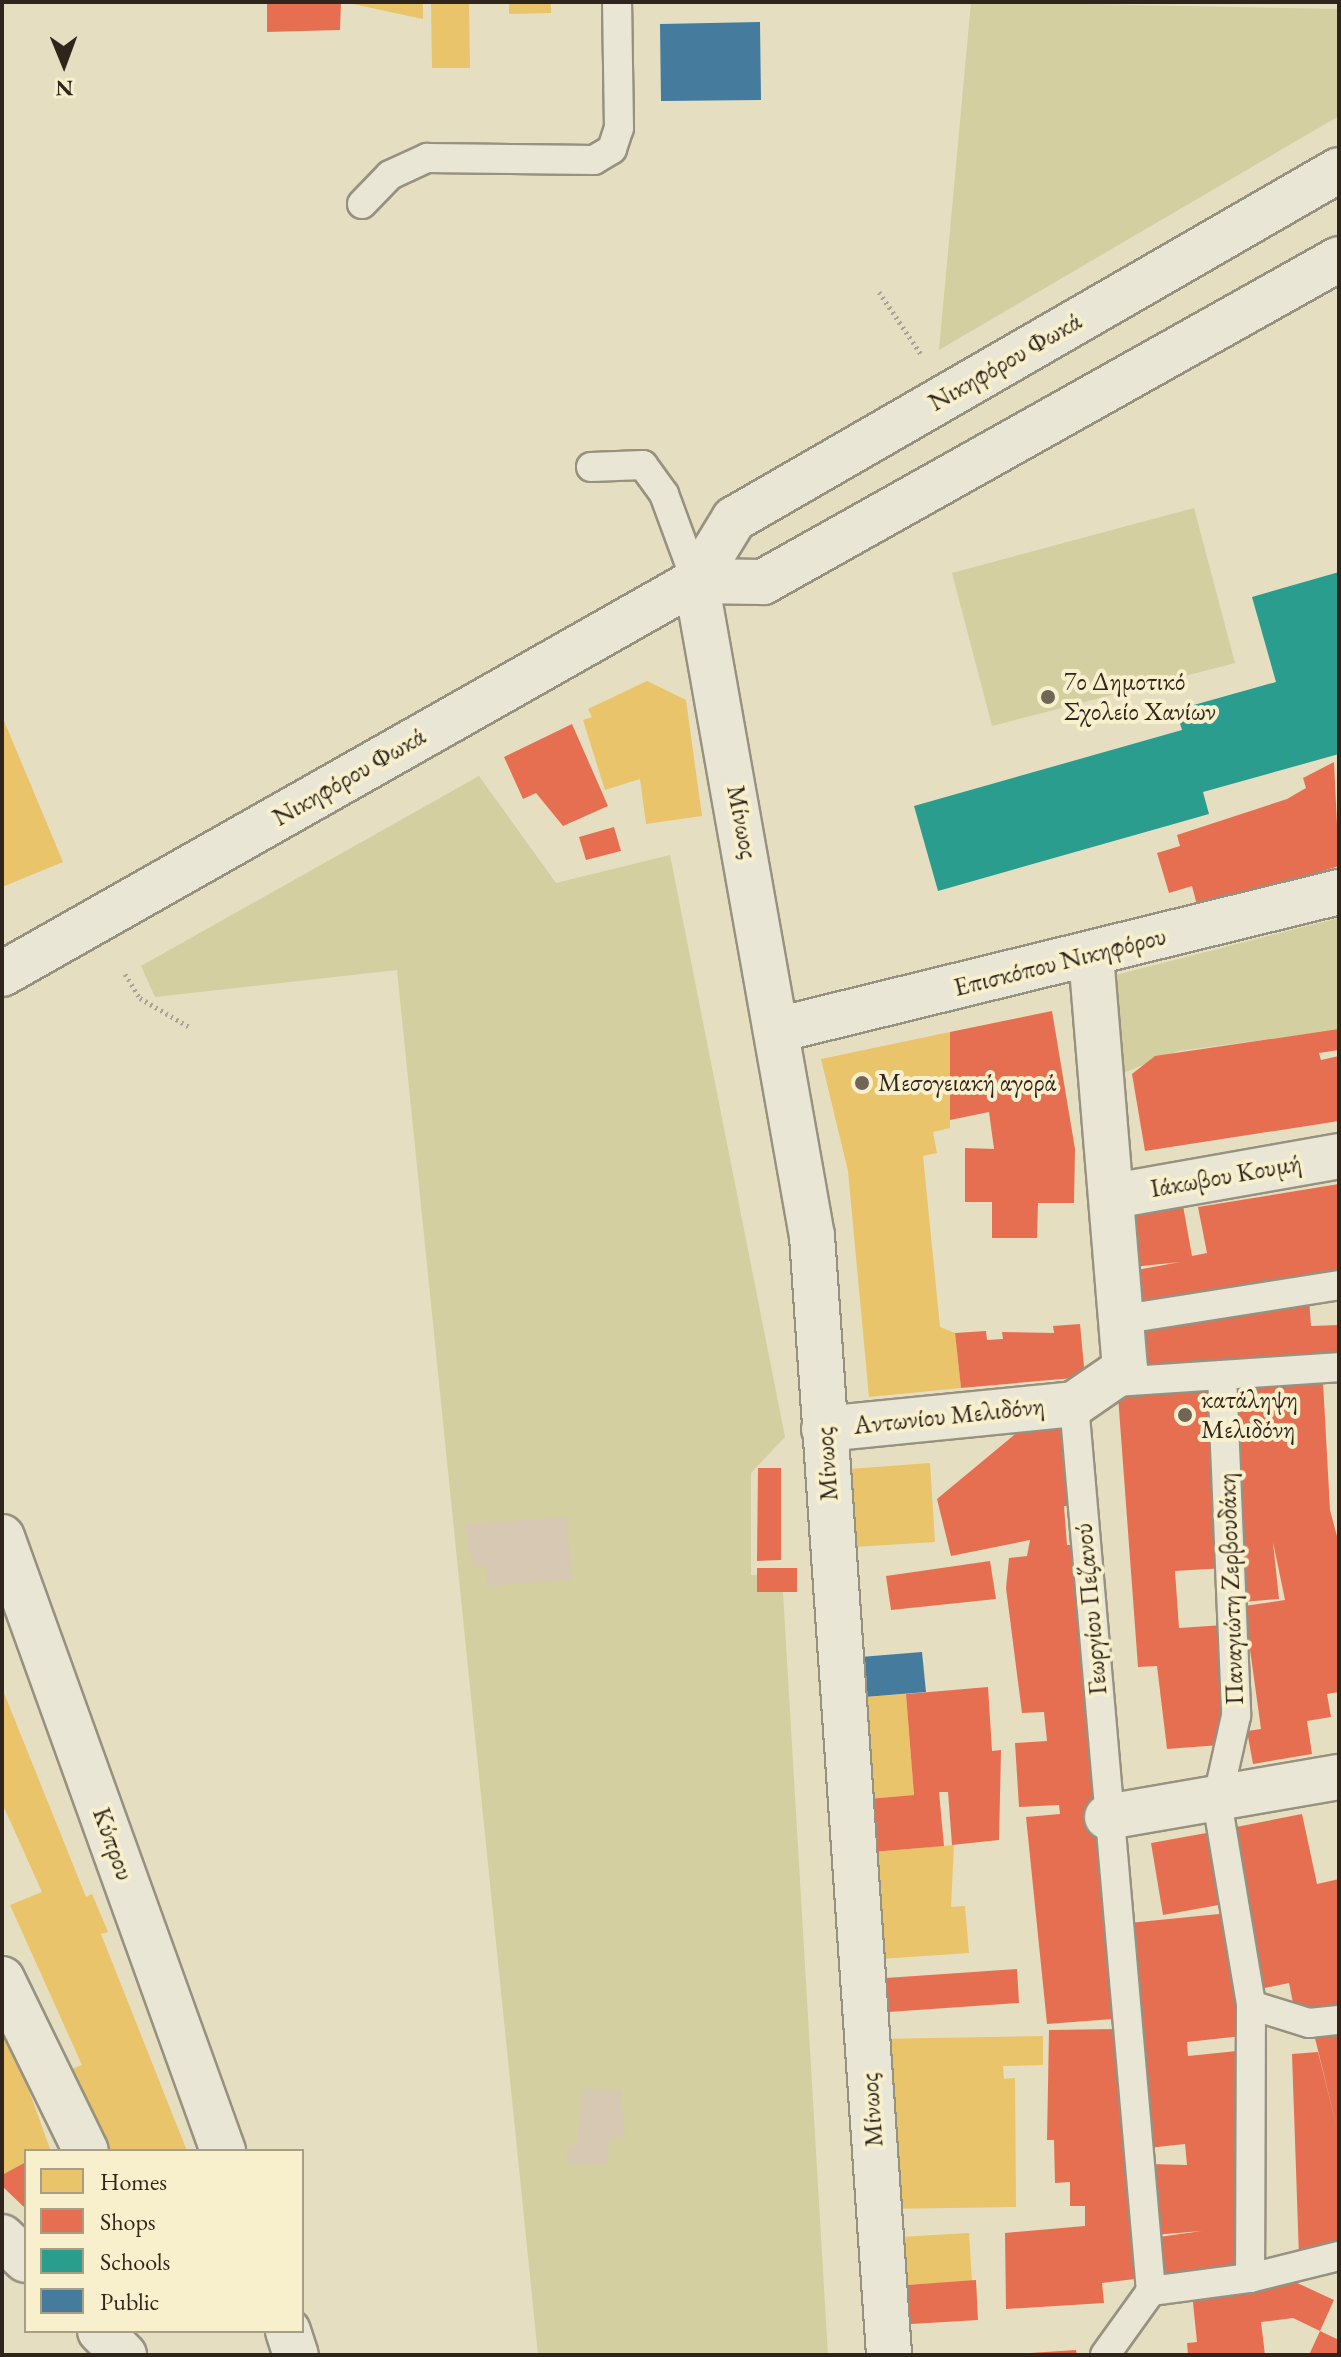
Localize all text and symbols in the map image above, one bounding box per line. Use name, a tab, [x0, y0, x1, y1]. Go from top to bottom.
north arrow	[24, 24, 104, 104]
text: N	[55, 74, 74, 103]
street label: Νικηφόρου Φωκά	[923, 306, 1087, 418]
place label: 7ο Δημοτικό Σχολείο Χανίων	[1064, 666, 1216, 728]
marker: 7ο Δημοτικό Σχολείο Χανίων	[1039, 688, 1057, 706]
street label: Νικηφόρου Φωκά	[267, 721, 431, 833]
street label: Μίνωος	[720, 783, 764, 861]
street label: Επισκόπου Νικηφόρου	[951, 921, 1169, 1003]
place label: Μεσογειακή αγορά	[878, 1067, 1056, 1099]
marker: Μεσογειακή αγορά	[853, 1074, 871, 1092]
street label: Ιάκωβου Κουμή	[1148, 1147, 1304, 1205]
place label: κατάληψη Μελιδόνη	[1201, 1384, 1298, 1446]
street label: Αντωνίου Μελιδόνη	[852, 1390, 1046, 1442]
marker: κατάληψη Μελιδόνη	[1176, 1406, 1194, 1424]
street label: Μίνωος	[809, 1426, 845, 1502]
street label: Παναγιώτη Ζερβουδάκη	[1211, 1472, 1251, 1706]
street label: Γεωργίου Πεζανού	[1068, 1522, 1114, 1696]
street label: Κύπρου	[85, 1803, 141, 1885]
street label: Μίνωος	[854, 2072, 890, 2148]
legend	[24, 2149, 304, 2333]
text: Homes	[100, 2166, 167, 2197]
text: Shops	[100, 2206, 156, 2237]
text: Schools	[100, 2246, 170, 2277]
text: Public	[100, 2286, 159, 2317]

